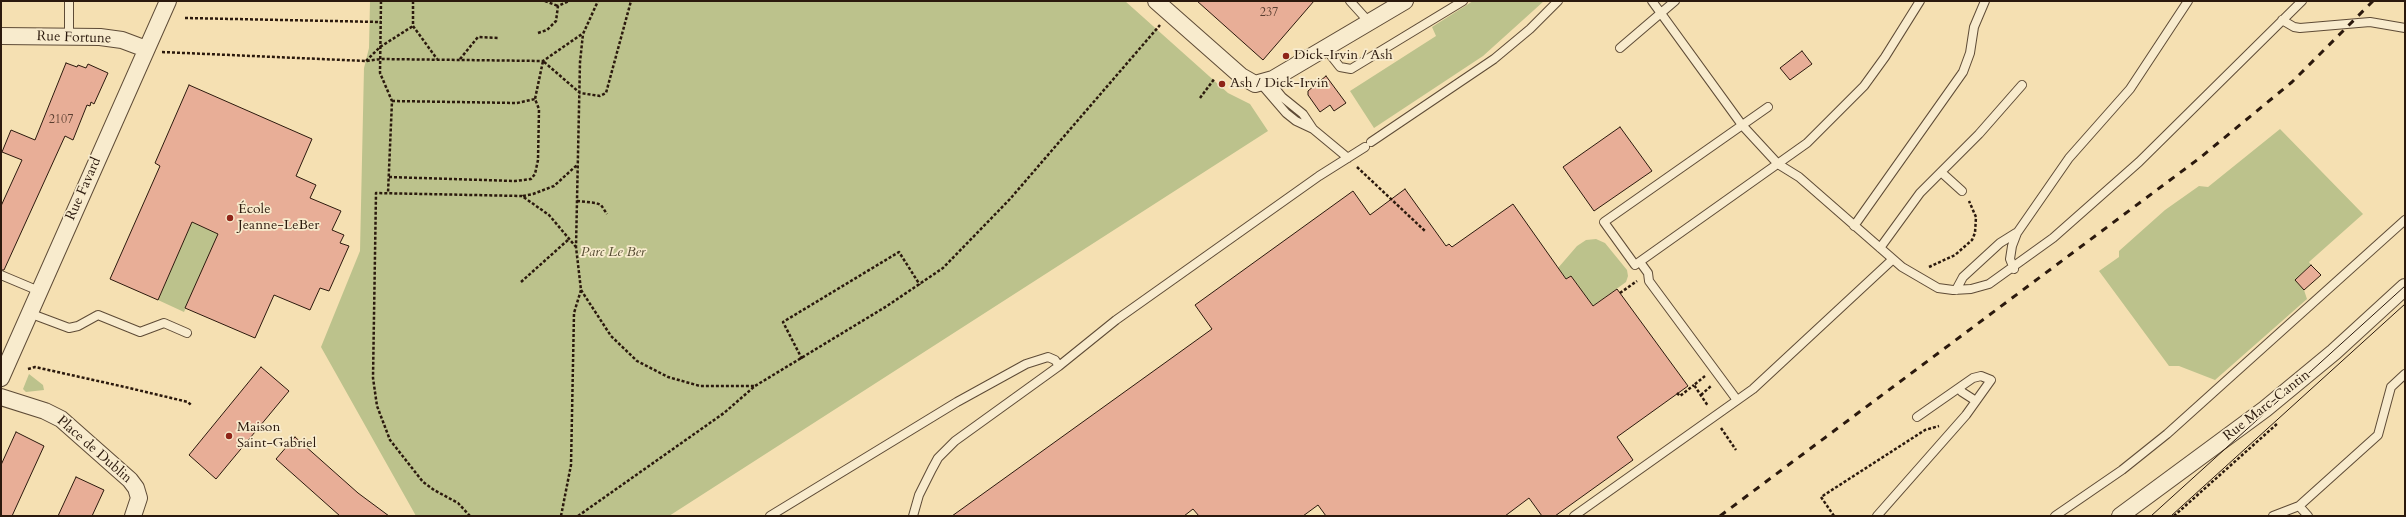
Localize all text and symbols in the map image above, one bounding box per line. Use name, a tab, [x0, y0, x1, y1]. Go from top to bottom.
house number: 237	[1260, 6, 1278, 20]
street label: Rue Fortune	[36, 28, 112, 48]
place label: Dick-Irvin / Ash	[1294, 48, 1393, 64]
marker: Dick-Irvin / Ash	[1281, 51, 1291, 61]
place label: Ash / Dick-Irvin	[1230, 76, 1329, 92]
marker: Ash / Dick-Irvin	[1217, 79, 1227, 89]
house number: 2107	[49, 113, 73, 127]
street label: Rue Favard	[63, 155, 105, 223]
place label: École Jeanne-LeBer	[238, 202, 319, 234]
marker: École Jeanne-LeBer	[225, 213, 235, 223]
park label: Parc Le Ber	[581, 245, 645, 261]
street label: Rue Marc-Cantin	[2220, 367, 2314, 445]
street label: Place de Dublin	[53, 413, 135, 487]
place label: Maison Saint-Gabriel	[237, 420, 316, 452]
marker: Maison Saint-Gabriel	[224, 431, 234, 441]

